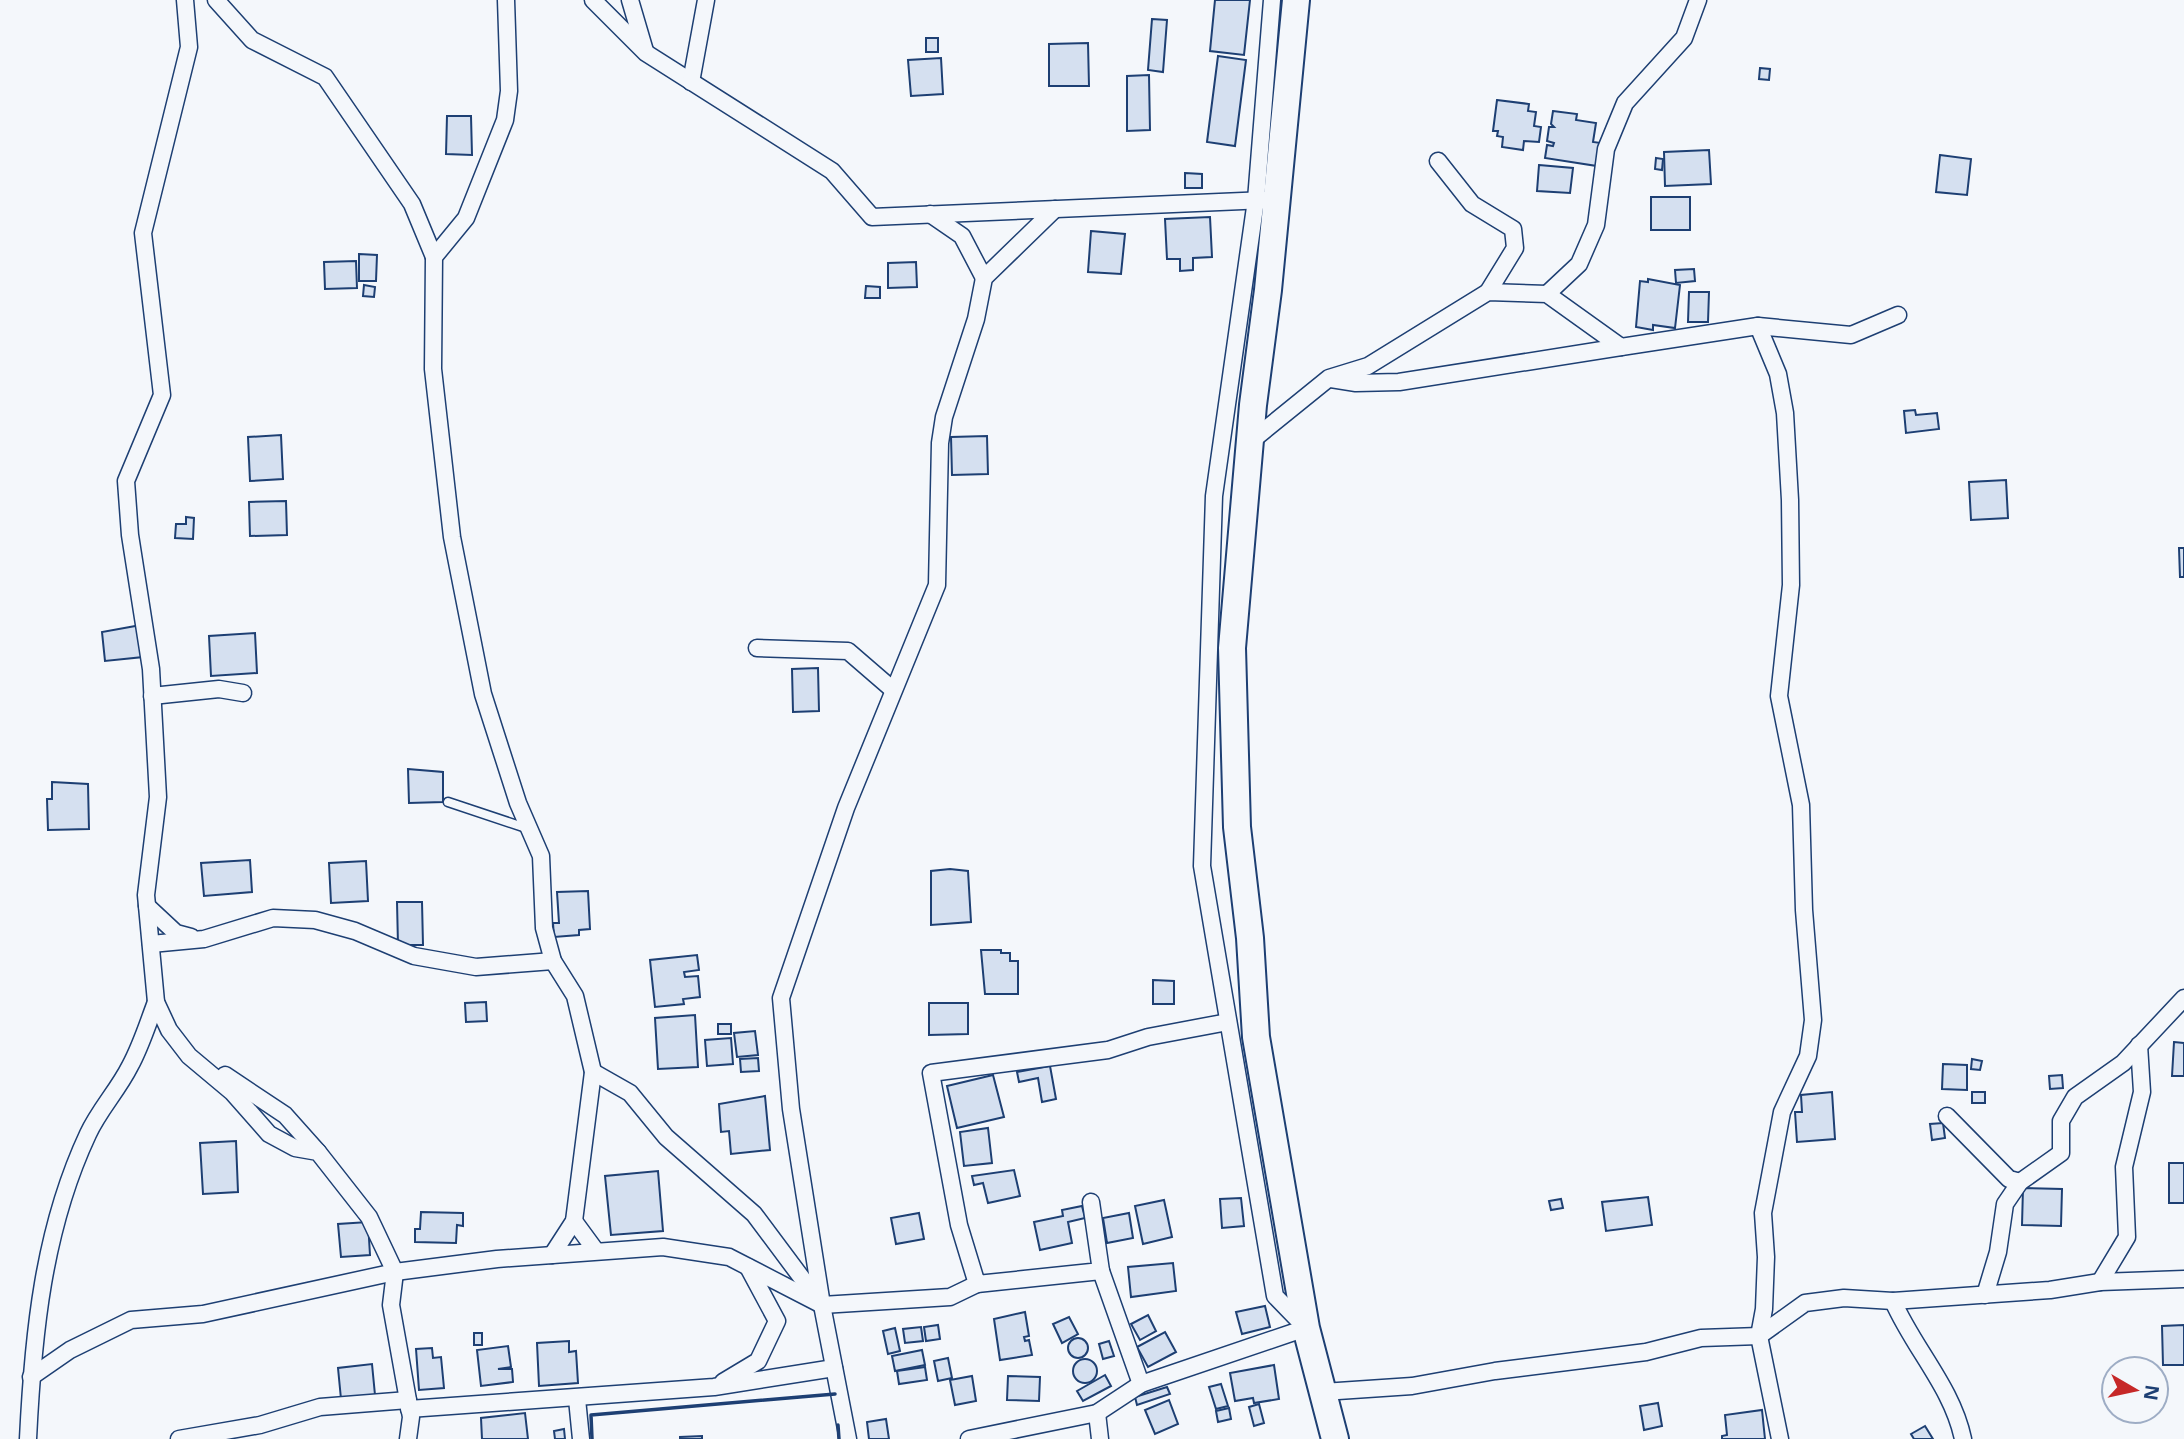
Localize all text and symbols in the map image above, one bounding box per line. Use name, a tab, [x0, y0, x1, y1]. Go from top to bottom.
north arrow	[2100, 1355, 2170, 1425]
text: N	[2138, 1383, 2166, 1402]

